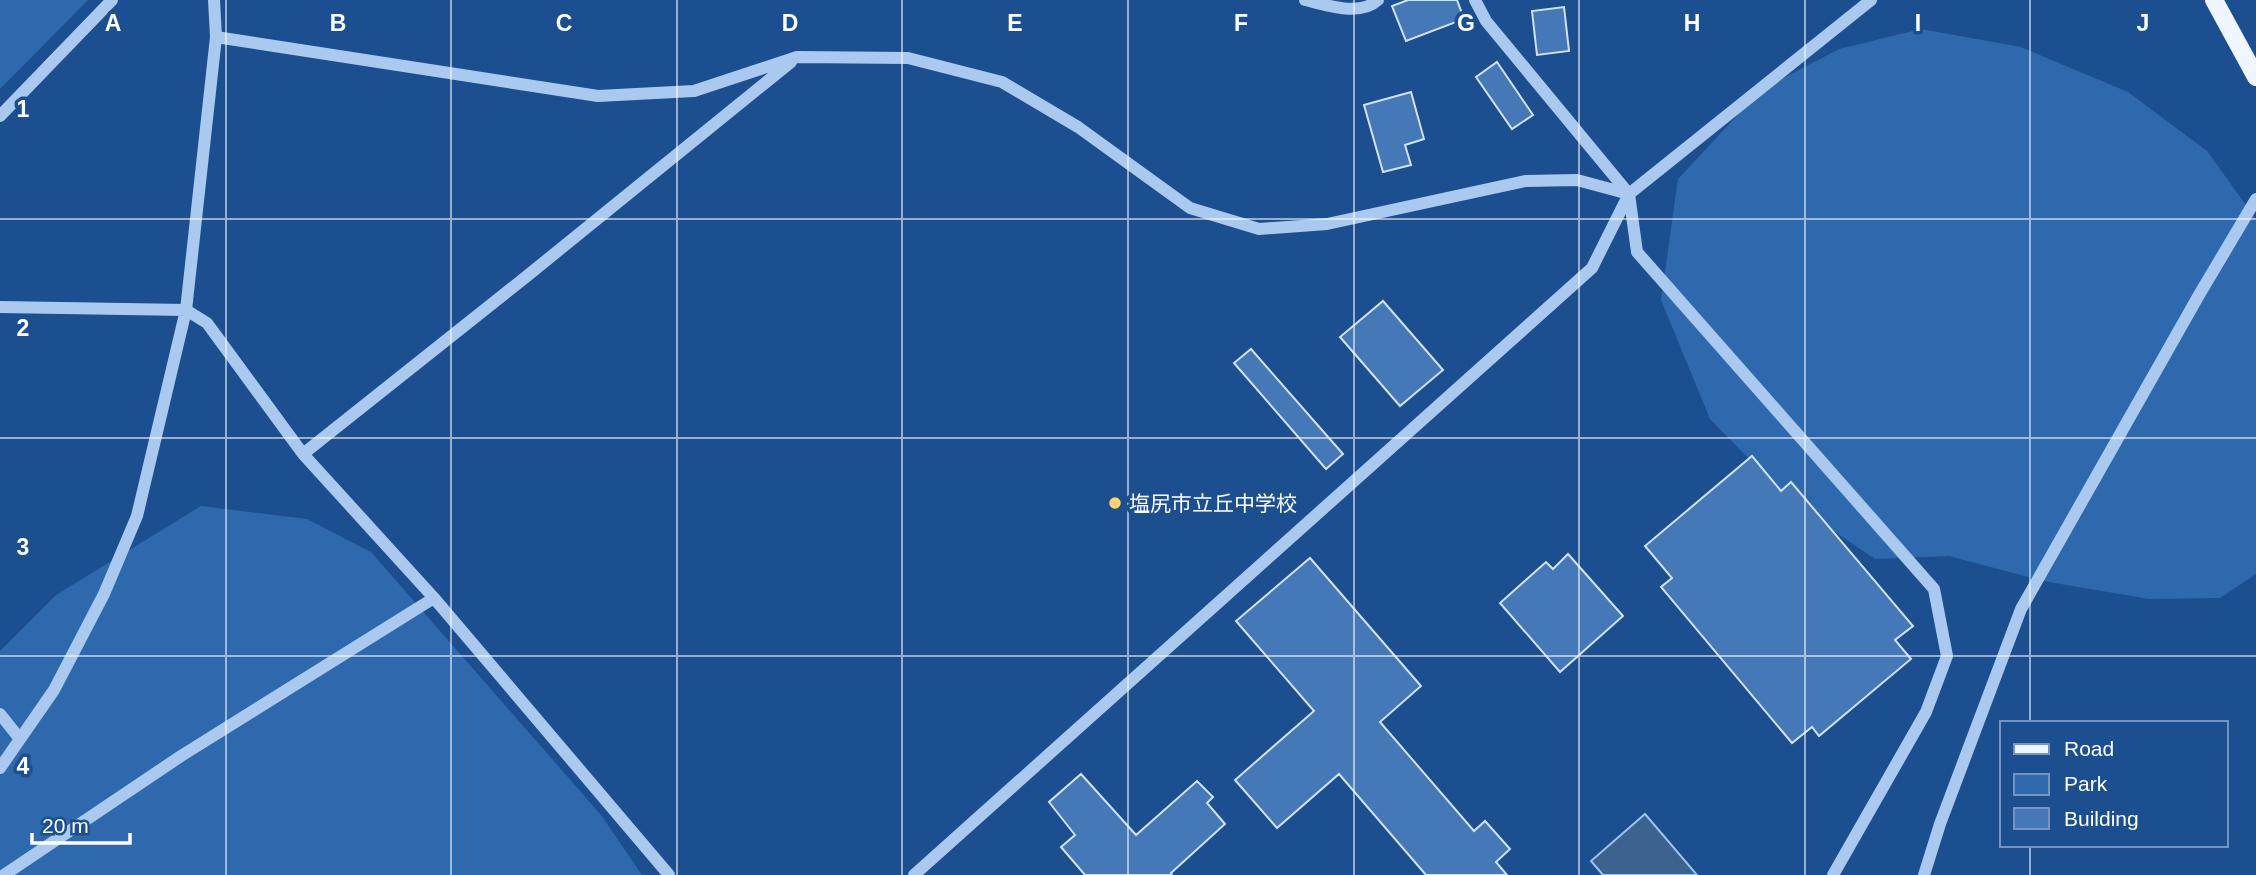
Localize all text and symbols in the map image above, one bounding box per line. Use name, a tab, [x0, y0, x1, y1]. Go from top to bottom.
text: A	[105, 10, 121, 36]
text: B	[330, 10, 346, 36]
text: C	[556, 10, 572, 36]
text: D	[782, 10, 798, 36]
text: E	[1007, 10, 1023, 36]
text: F	[1234, 10, 1248, 36]
text: G	[1457, 10, 1475, 36]
text: H	[1684, 10, 1700, 36]
text: I	[1915, 10, 1921, 36]
text: J	[2137, 10, 2149, 36]
text: 1	[17, 96, 30, 122]
text: 2	[17, 315, 29, 341]
place label: 塩尻市立丘中学校	[1129, 492, 1297, 515]
marker: 塩尻市立丘中学校	[1107, 495, 1123, 511]
text: 3	[17, 534, 29, 560]
legend	[2000, 721, 2228, 847]
text: Road	[2064, 737, 2114, 760]
text: 4	[17, 753, 30, 779]
text: Park	[2064, 772, 2108, 795]
scale bar	[32, 802, 130, 846]
text: Building	[2064, 807, 2139, 830]
text: 20 m	[42, 814, 89, 837]

